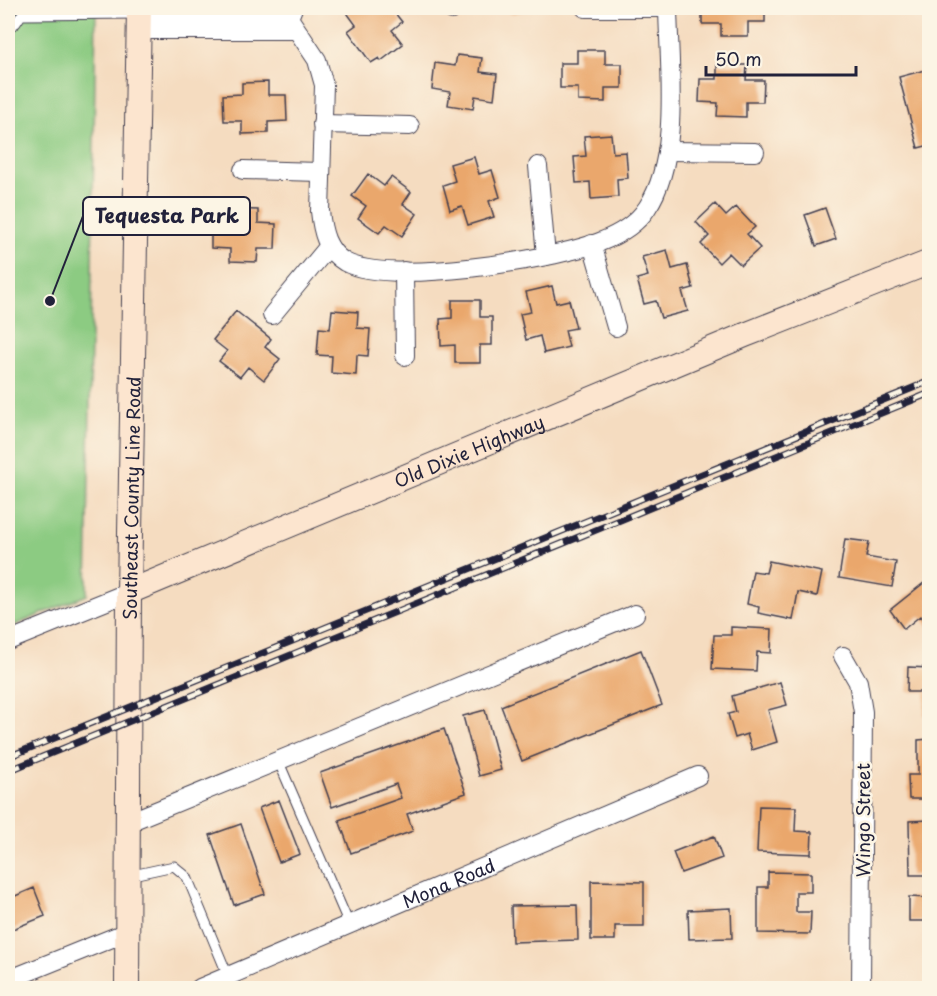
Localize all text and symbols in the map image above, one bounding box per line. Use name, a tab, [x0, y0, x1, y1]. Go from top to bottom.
scale bar	[706, 39, 856, 77]
text: 50 m	[715, 45, 762, 72]
callout: Tequesta Park	[83, 197, 250, 235]
text: Tequesta Park	[95, 200, 240, 230]
street label: Southeast County Line Road	[115, 376, 146, 620]
street label: Old Dixie Highway	[390, 407, 548, 494]
street label: Wingo Street	[849, 763, 876, 877]
street label: Mona Road	[398, 851, 499, 914]

